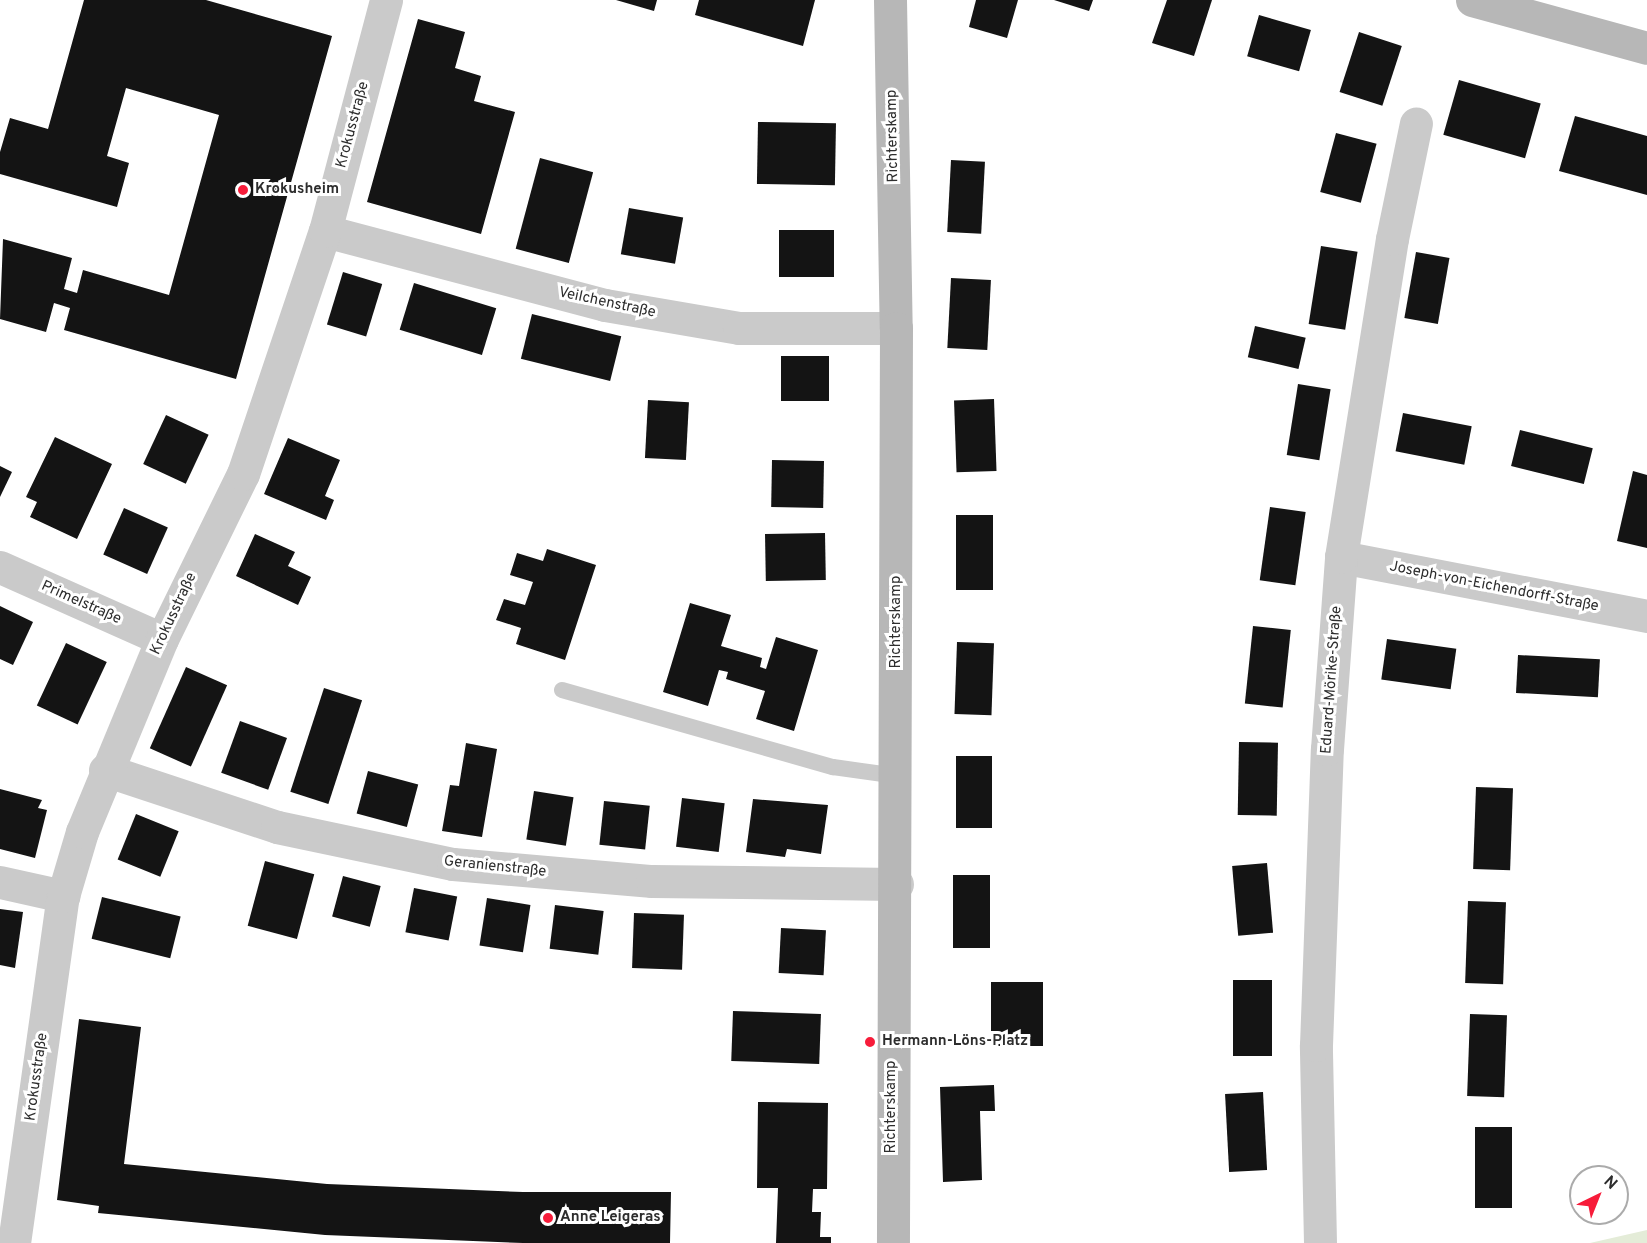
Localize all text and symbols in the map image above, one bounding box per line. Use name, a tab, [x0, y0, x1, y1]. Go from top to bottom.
street label: Krokusstraße	[333, 80, 373, 170]
street label: Richterskamp	[883, 89, 903, 183]
place label: Krokusheim	[255, 181, 339, 199]
marker: Krokusheim	[236, 183, 250, 197]
street label: Veilchenstraße	[557, 284, 657, 322]
street label: Joseph-von-Eichendorff-Straße	[1388, 558, 1600, 616]
street label: Krokusstraße	[147, 570, 201, 658]
street label: Richterskamp	[888, 575, 906, 669]
street label: Primelstraße	[38, 577, 124, 629]
street label: Eduard-Mörike-Straße	[1318, 605, 1346, 755]
street label: Geranienstraße	[443, 853, 547, 881]
street label: Krokusstraße	[22, 1032, 52, 1122]
place label: Hermann-Löns-Platz	[882, 1033, 1028, 1051]
marker: Hermann-Löns-Platz	[863, 1035, 877, 1049]
street label: Richterskamp	[883, 1060, 901, 1154]
north arrow	[1569, 1165, 1629, 1225]
text: N	[1599, 1172, 1621, 1195]
place label: Anne Leigeras	[560, 1209, 661, 1227]
marker: Anne Leigeras	[541, 1211, 555, 1225]

